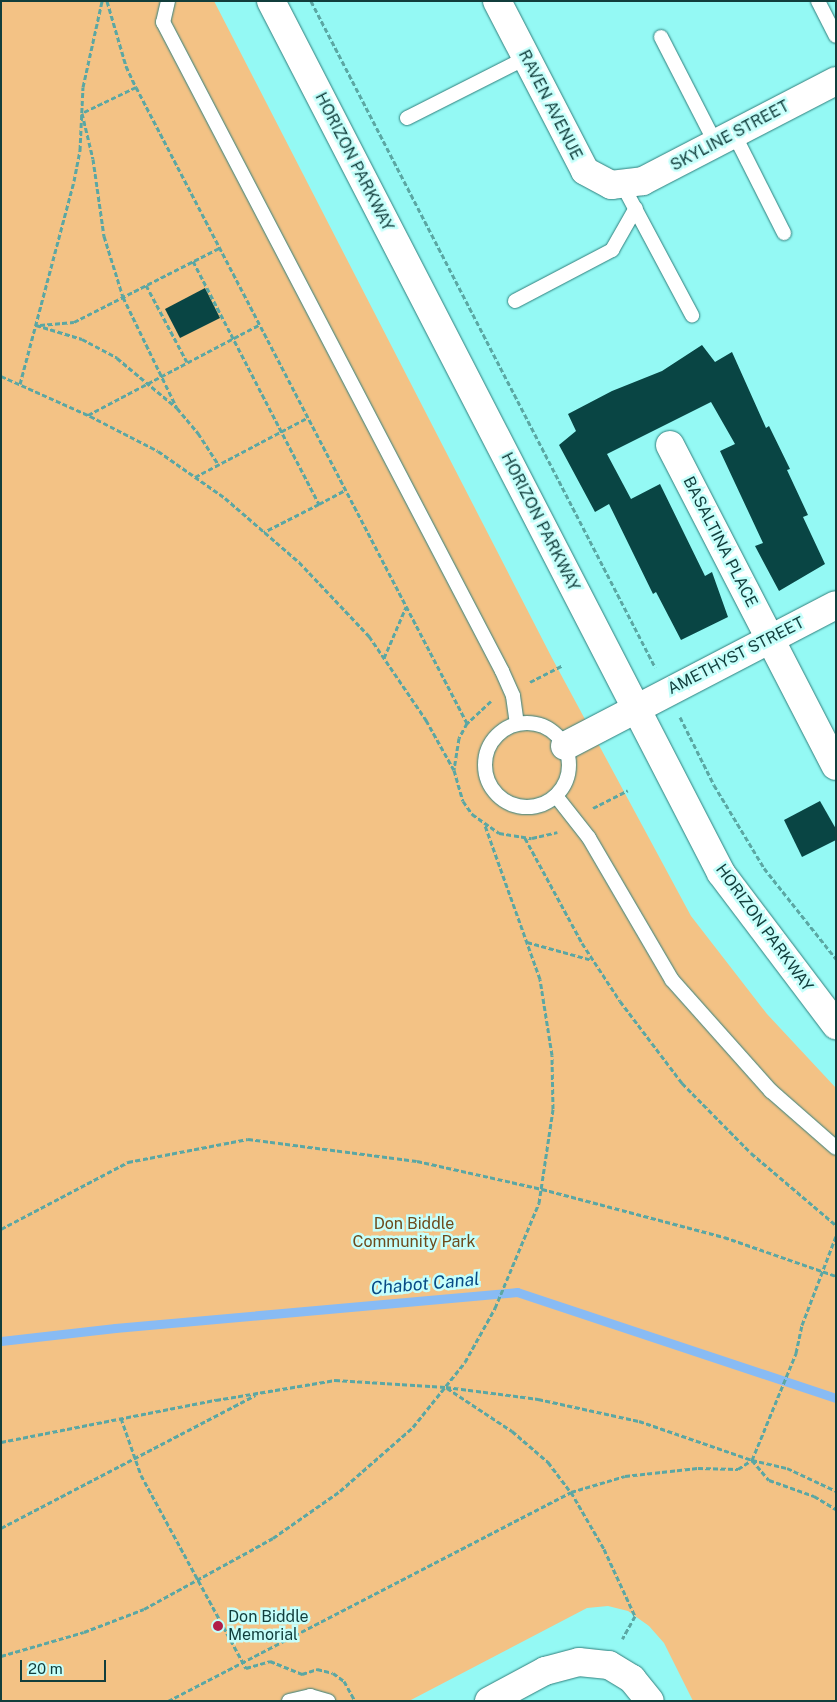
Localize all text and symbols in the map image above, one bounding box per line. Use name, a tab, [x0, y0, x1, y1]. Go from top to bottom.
street label: RAVEN AVENUE	[514, 47, 586, 163]
street label: HORIZON PARKWAY	[311, 89, 397, 235]
street label: SKYLINE STREET	[667, 97, 793, 175]
street label: HORIZON PARKWAY	[497, 449, 583, 595]
street label: BASALTINA PLACE	[679, 473, 761, 611]
street label: AMETHYST STREET	[664, 613, 808, 699]
street label: HORIZON PARKWAY	[711, 860, 817, 996]
park label: Don Biddle Community Park	[352, 1214, 476, 1252]
water label: Chabot Canal	[370, 1268, 480, 1300]
place label: Don Biddle Memorial	[228, 1607, 309, 1645]
marker: Don Biddle Memorial	[212, 1620, 224, 1632]
scale bar	[22, 1650, 109, 1682]
text: 20 m	[28, 1660, 63, 1677]

